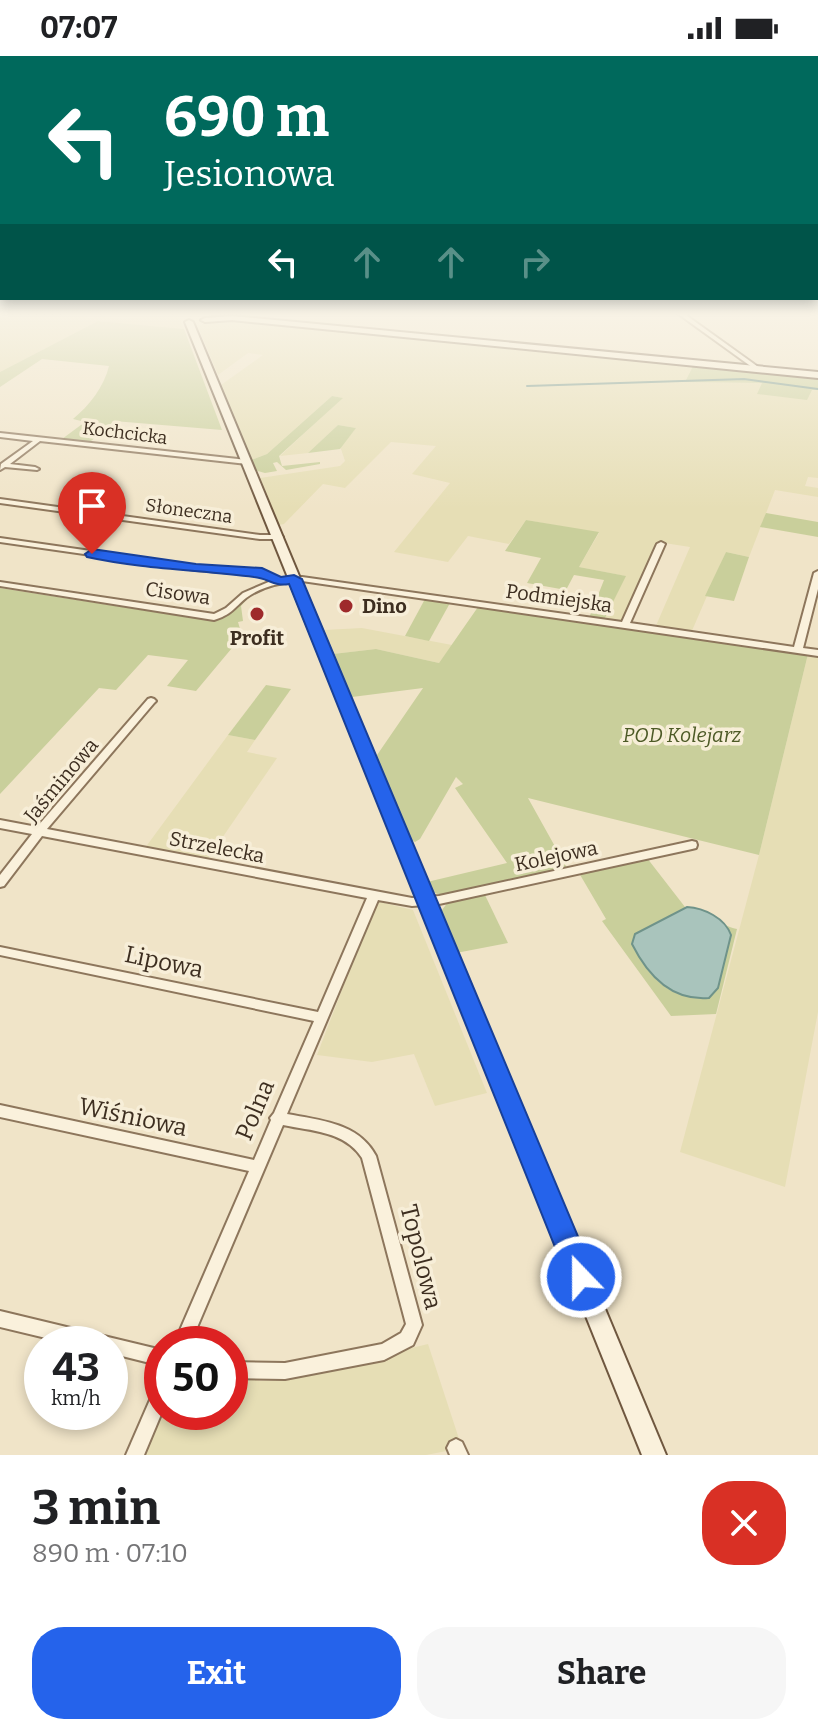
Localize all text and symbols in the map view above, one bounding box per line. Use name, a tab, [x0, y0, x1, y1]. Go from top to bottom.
text: 07:07	[40, 10, 117, 46]
text: 690 m	[164, 84, 329, 151]
icon: left	[32, 88, 136, 192]
text: Jesionowa	[164, 152, 334, 196]
icon: left	[261, 240, 305, 284]
icon: ahead	[345, 240, 389, 284]
icon: ahead	[429, 240, 473, 284]
icon: right	[513, 240, 557, 284]
street label: Kochcicka	[81, 417, 169, 449]
pin	[58, 472, 126, 554]
icon: arrive	[70, 484, 114, 528]
street label: Słoneczna	[144, 494, 234, 528]
street label: Cisowa	[144, 577, 212, 609]
street label: Podmiejska	[504, 579, 614, 618]
place label: Dino	[362, 594, 407, 618]
marker: Dino	[337, 597, 355, 615]
marker: Profit	[248, 605, 266, 623]
place label: Profit	[230, 626, 284, 650]
park label: POD Kolejarz	[623, 723, 742, 748]
street label: Jaśminowa	[18, 733, 103, 828]
street label: Strzelecka	[167, 826, 267, 868]
street label: Kolejowa	[512, 835, 600, 877]
street label: Lipowa	[122, 940, 206, 984]
street label: Polna	[230, 1076, 280, 1144]
street label: Wiśniowa	[76, 1092, 190, 1142]
street label: Topolowa	[394, 1202, 448, 1312]
position arrow	[539, 1235, 623, 1319]
speed limit sign: 50	[144, 1326, 248, 1430]
text: 43	[52, 1344, 100, 1392]
text: km/h	[51, 1386, 101, 1410]
text: 3 min	[32, 1479, 160, 1537]
button: close	[702, 1481, 786, 1565]
text: 890 m · 07:10	[32, 1538, 188, 1569]
button: Exit	[32, 1627, 401, 1719]
button: Share	[417, 1627, 786, 1719]

